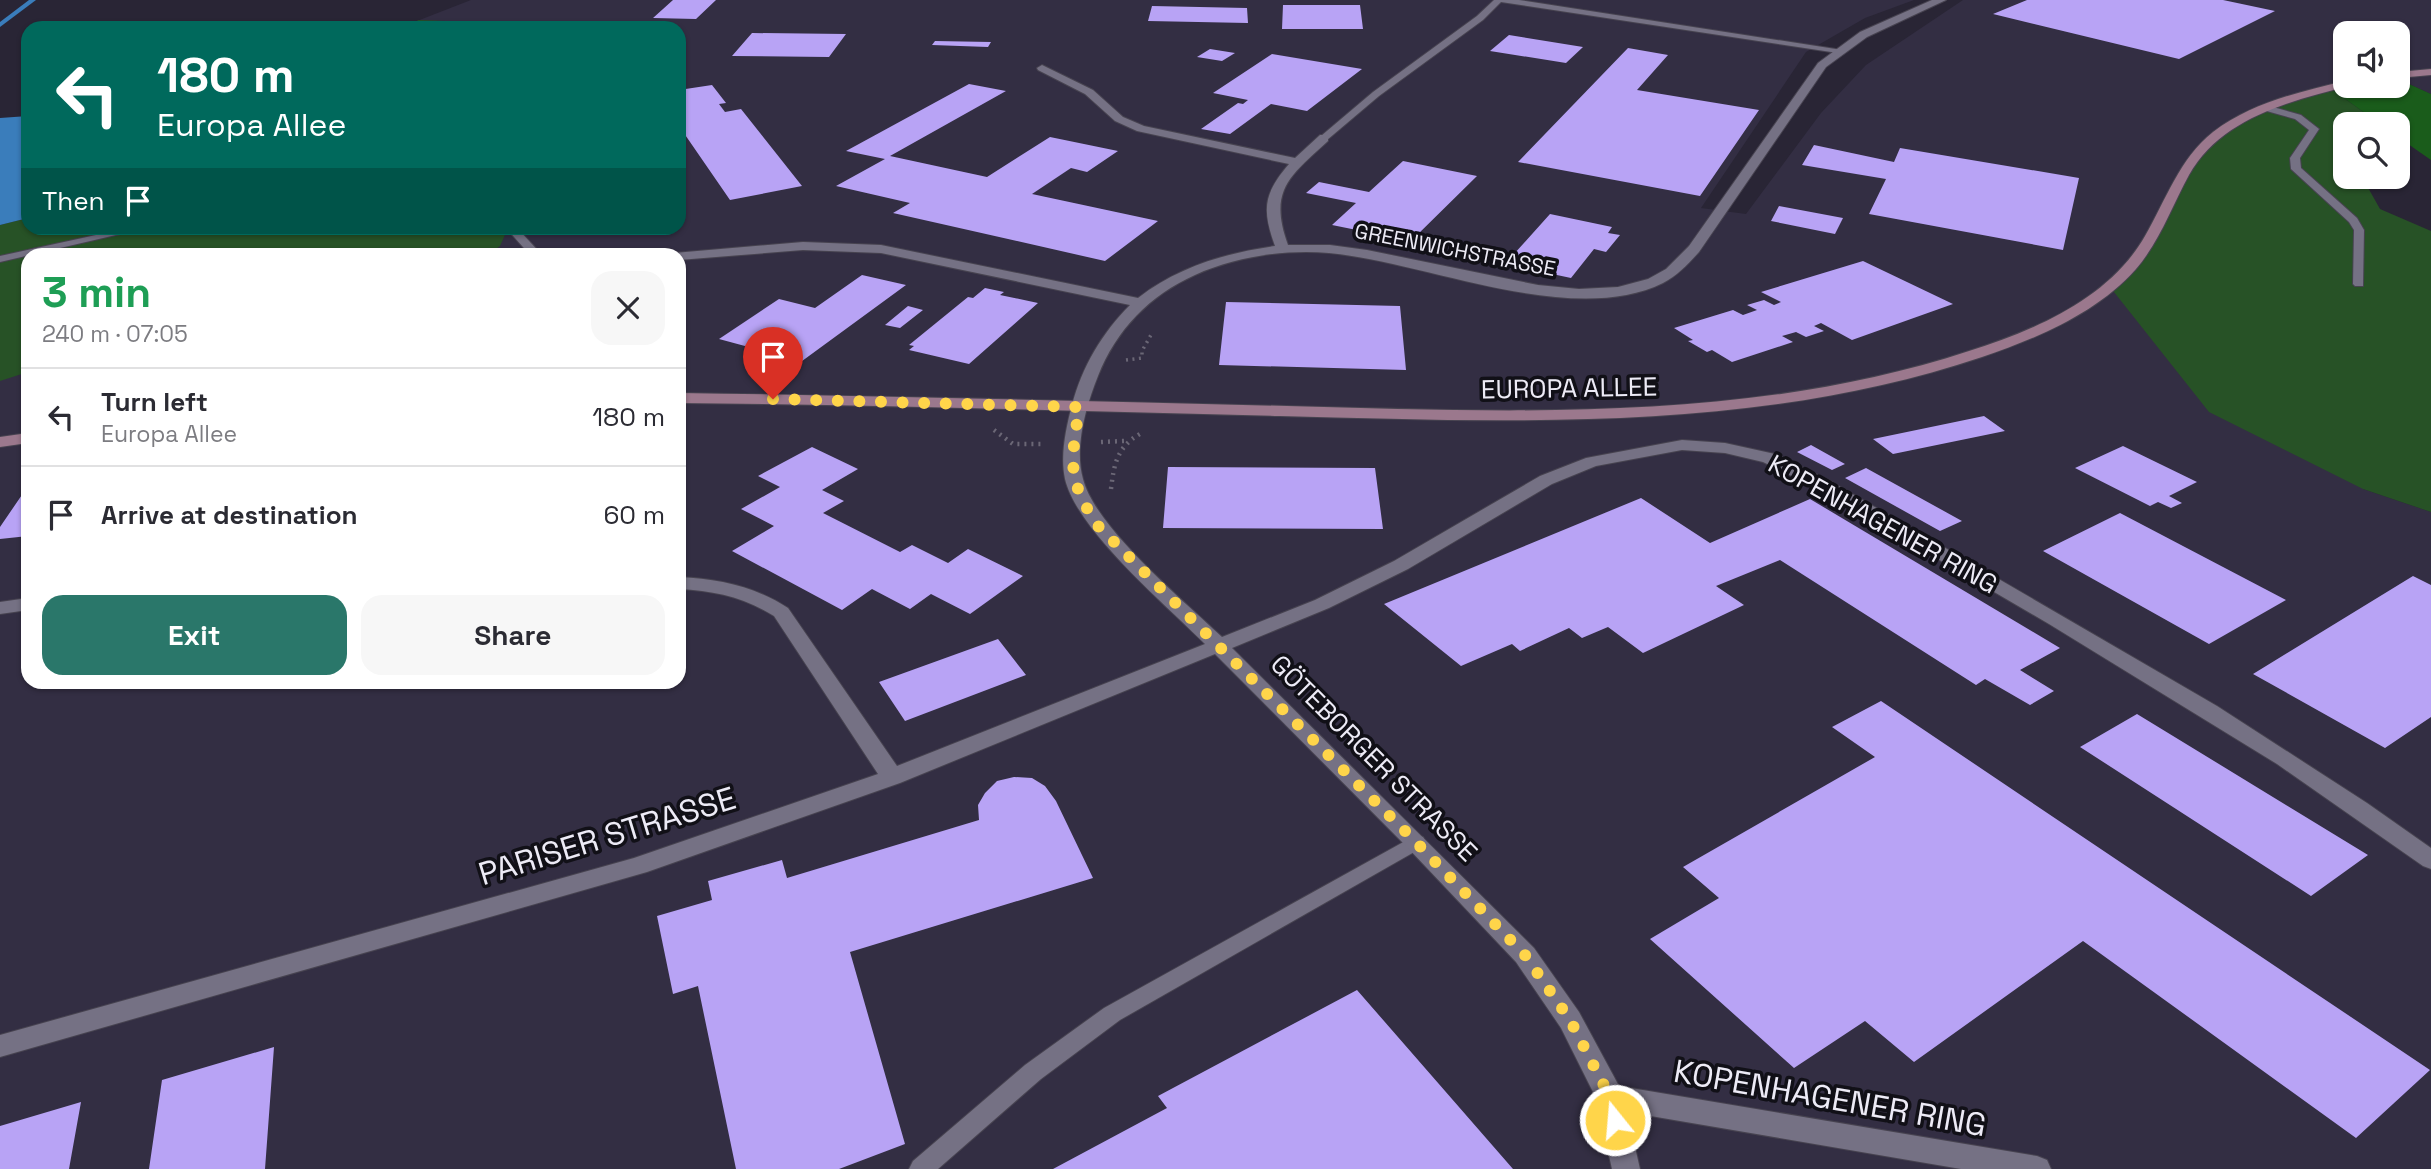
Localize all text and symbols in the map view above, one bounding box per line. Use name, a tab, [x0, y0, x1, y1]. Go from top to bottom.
map controls	[2333, 21, 2410, 189]
button: sound	[2333, 21, 2410, 98]
text: 180 m	[157, 44, 295, 106]
icon: left	[42, 49, 133, 140]
text: Europa Allee	[157, 105, 346, 145]
button: search	[2333, 112, 2410, 189]
icon: arrive	[119, 182, 157, 220]
text: Then	[42, 184, 105, 218]
street label: GREENWICHSTRASSE	[1352, 217, 1558, 282]
text: 3 min	[42, 266, 151, 319]
button: close	[591, 271, 665, 345]
text: 240 m · 07:05	[42, 319, 188, 349]
pin	[743, 327, 803, 399]
icon: arrive	[754, 338, 792, 376]
street label: EUROPA ALLEE	[1481, 369, 1657, 407]
text: Turn left	[101, 385, 208, 419]
icon: left	[42, 398, 80, 436]
text: 180 m	[592, 400, 665, 434]
text: Europa Allee	[101, 419, 237, 449]
street label: KOPENHAGENER RING	[1762, 447, 2004, 601]
icon: arrive	[42, 496, 80, 534]
text: Arrive at destination	[101, 498, 358, 532]
text: 60 m	[603, 498, 665, 532]
button: Exit	[42, 595, 347, 675]
button: Share	[361, 595, 665, 675]
street label: GÖTEBORGER STRASSE	[1263, 647, 1485, 869]
street label: PARISER STRASSE	[474, 778, 740, 894]
street label: KOPENHAGENER RING	[1671, 1051, 1989, 1145]
position arrow	[1578, 1083, 1652, 1157]

